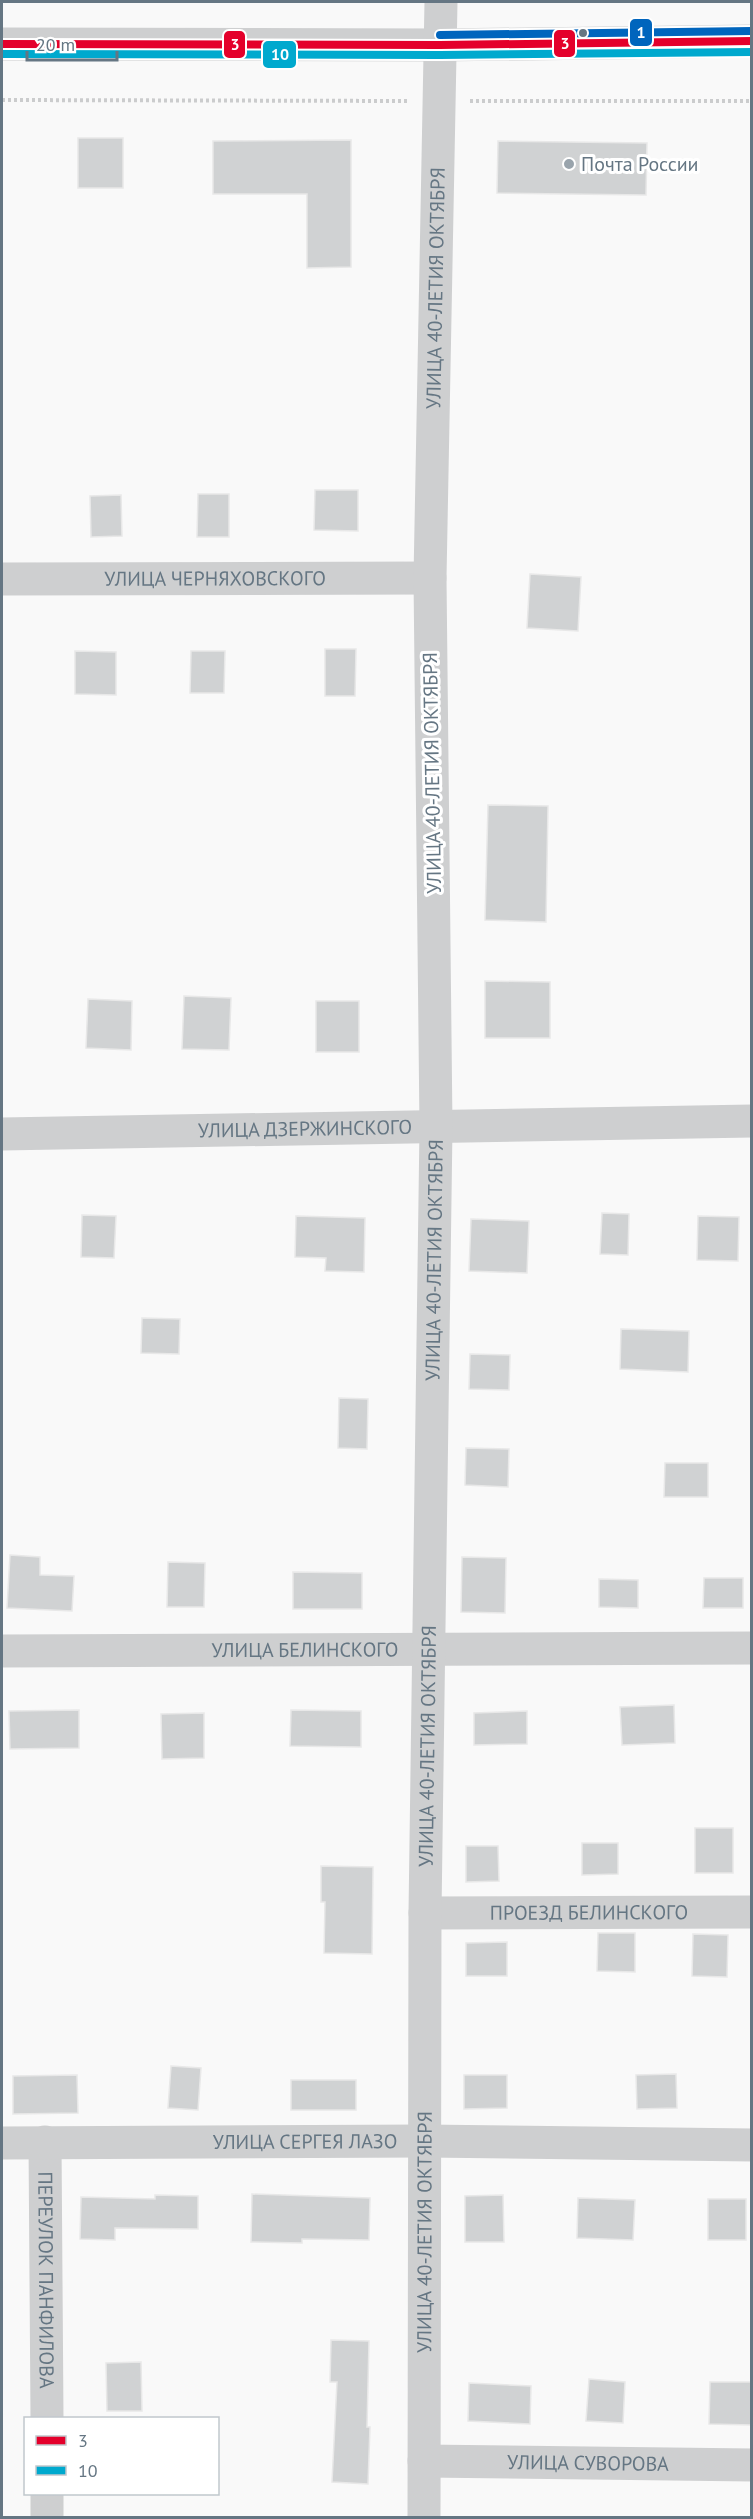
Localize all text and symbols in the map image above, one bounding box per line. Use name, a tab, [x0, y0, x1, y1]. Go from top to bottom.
line badge: 1	[629, 18, 653, 47]
text: 1	[636, 22, 646, 42]
scale bar	[27, 24, 117, 62]
unlabelled marker	[577, 27, 589, 39]
line badge: 3	[553, 29, 576, 58]
line badge: 3	[223, 30, 246, 59]
text: 20 m	[36, 33, 75, 56]
text: 3	[560, 33, 570, 53]
text: 3	[230, 34, 240, 54]
line badge: 10	[262, 40, 297, 69]
text: 10	[271, 44, 289, 64]
place label: Почта России	[581, 151, 699, 177]
marker: Почта России	[562, 157, 576, 171]
street label: УЛИЦА 40-ЛЕТИЯ ОКТЯБРЯ	[420, 167, 451, 409]
street label: УЛИЦА ЧЕРНЯХОВСКОГО	[104, 565, 326, 592]
street label: УЛИЦА 40-ЛЕТИЯ ОКТЯБРЯ	[417, 652, 447, 894]
street label: УЛИЦА ДЗЕРЖИНСКОГО	[198, 1114, 412, 1144]
street label: УЛИЦА 40-ЛЕТИЯ ОКТЯБРЯ	[419, 1139, 449, 1381]
street label: УЛИЦА 40-ЛЕТИЯ ОКТЯБРЯ	[413, 1625, 442, 1867]
street label: УЛИЦА БЕЛИНСКОГО	[212, 1636, 398, 1663]
street label: ПРОЕЗД БЕЛИНСКОГО	[490, 1899, 688, 1926]
street label: УЛИЦА 40-ЛЕТИЯ ОКТЯБРЯ	[411, 2111, 438, 2353]
street label: УЛИЦА СЕРГЕЯ ЛАЗО	[213, 2128, 397, 2155]
street label: ПЕРЕУЛОК ПАНФИЛОВА	[32, 2171, 60, 2389]
legend	[24, 2417, 219, 2495]
text: 3	[78, 2429, 88, 2452]
street label: УЛИЦА СУВОРОВА	[507, 2449, 669, 2477]
text: 10	[78, 2459, 98, 2482]

